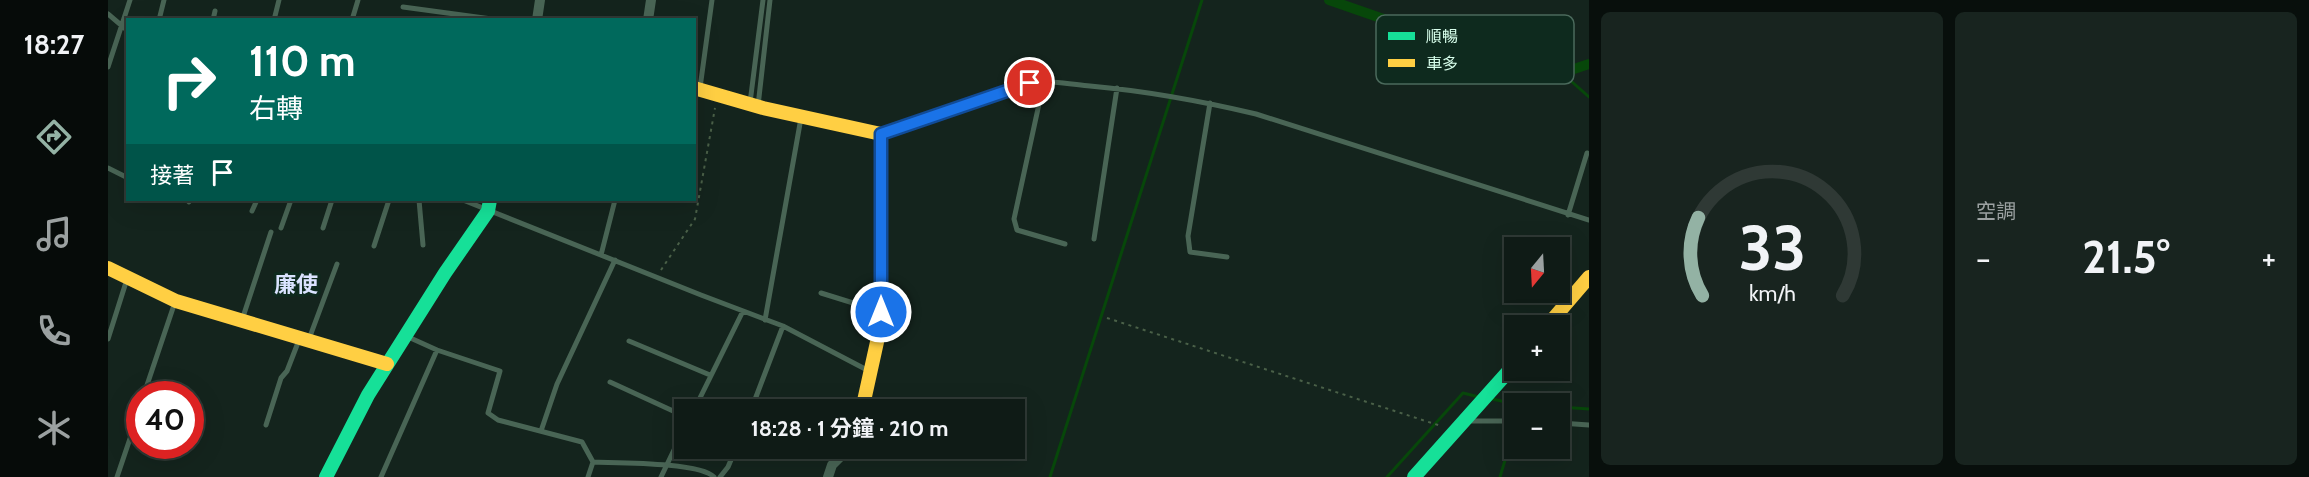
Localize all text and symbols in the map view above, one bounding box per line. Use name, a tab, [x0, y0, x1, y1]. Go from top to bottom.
legend	[1376, 15, 1574, 84]
text: 順暢	[1426, 27, 1458, 46]
text: 18:27	[24, 28, 84, 61]
text: 110 m	[249, 35, 356, 87]
icon: right	[150, 42, 228, 120]
text: 車多	[1426, 54, 1458, 73]
pin	[1004, 57, 1055, 108]
icon: arrive	[1013, 66, 1046, 99]
text: 右轉	[249, 92, 303, 125]
icon: directions	[33, 116, 75, 158]
icon: arrive	[206, 156, 239, 189]
text: 接著	[150, 162, 194, 189]
text: 空調	[1976, 199, 2016, 223]
text: 33	[1738, 210, 1806, 286]
icon: music	[33, 213, 75, 255]
text: 21.5°	[2082, 230, 2170, 284]
north arrow	[1504, 237, 1570, 303]
map controls	[1504, 237, 1570, 459]
text: −	[1976, 238, 1991, 278]
text: +	[2261, 238, 2276, 278]
district label: 廉使	[274, 271, 318, 298]
position arrow	[849, 280, 913, 344]
text: km/h	[1749, 280, 1795, 306]
icon: phone	[33, 310, 75, 352]
button: +	[1504, 315, 1570, 381]
speed limit sign: 40	[126, 381, 204, 459]
button: −	[1504, 393, 1570, 459]
icon: climate	[33, 407, 75, 449]
text: 18:28 · 1 分鐘 · 210 m	[751, 415, 948, 442]

